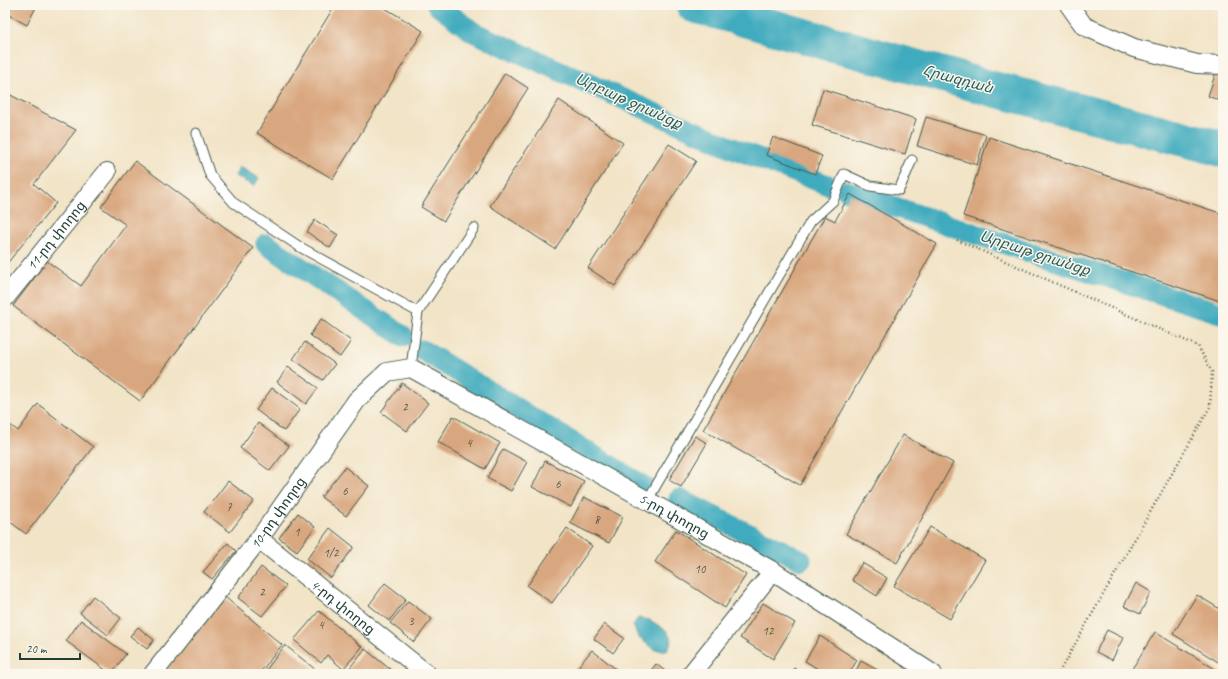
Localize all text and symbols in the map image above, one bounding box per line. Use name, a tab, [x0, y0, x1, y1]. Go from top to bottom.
water label: Հրազդան	[921, 61, 996, 98]
water label: Արբաթ ջրանցք	[572, 69, 686, 134]
street label: 11-րդ փողոց	[23, 197, 89, 273]
water label: Արբաթ ջրանցք	[977, 227, 1094, 281]
house number: 2	[402, 399, 409, 415]
house number: 4	[466, 435, 473, 451]
street label: 10-րդ փողոց	[246, 473, 308, 551]
house number: 6	[555, 476, 561, 492]
house number: 6	[342, 483, 348, 499]
street label: 5-րդ փողոց	[636, 490, 712, 543]
house number: 7	[226, 499, 232, 515]
house number: 8	[594, 512, 601, 528]
house number: 1	[294, 525, 300, 539]
house number: 1/2	[324, 545, 340, 561]
house number: 10	[695, 561, 707, 577]
street label: 4-րդ փողոց	[307, 576, 379, 638]
house number: 2	[259, 584, 266, 600]
house number: 3	[408, 613, 415, 629]
house number: 4	[318, 618, 324, 632]
house number: 12	[763, 623, 775, 639]
scale bar	[20, 635, 80, 661]
text: 20 m	[26, 641, 48, 657]

